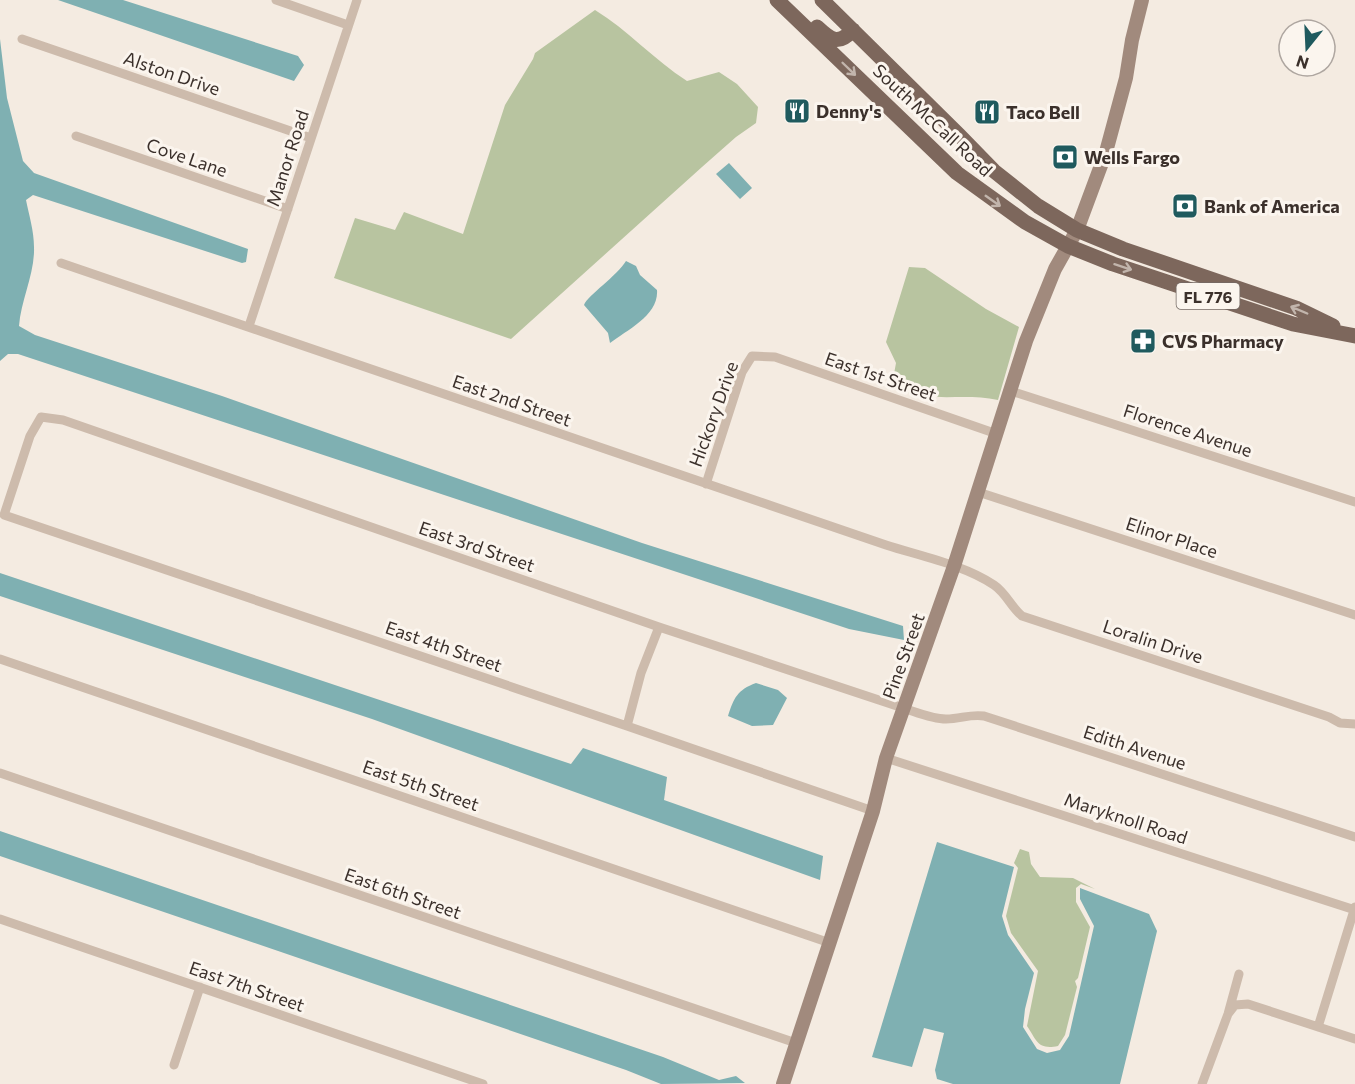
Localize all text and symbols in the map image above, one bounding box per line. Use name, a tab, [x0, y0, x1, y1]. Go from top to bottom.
north arrow	[1277, 18, 1337, 78]
street label: Alston Drive	[121, 46, 223, 100]
text: N	[1294, 52, 1311, 74]
street label: South McCall Road	[869, 59, 997, 181]
one-way arrow	[842, 62, 857, 76]
restaurant icon: Denny's	[782, 96, 812, 126]
restaurant icon: Taco Bell	[972, 97, 1002, 127]
place label: Denny's	[816, 100, 882, 122]
place label: Taco Bell	[1006, 101, 1080, 123]
street label: Manor Road	[261, 107, 313, 209]
street label: Cove Lane	[144, 133, 230, 181]
bank icon: Wells Fargo	[1050, 142, 1080, 172]
place label: Wells Fargo	[1084, 146, 1180, 168]
bank icon: Bank of America	[1170, 191, 1200, 221]
one-way arrow	[984, 195, 1001, 207]
place label: Bank of America	[1204, 195, 1340, 217]
one-way arrow	[1113, 263, 1132, 274]
road number: FL 776	[1176, 283, 1240, 309]
one-way arrow	[1290, 304, 1308, 315]
pharmacy icon: CVS Pharmacy	[1128, 326, 1158, 356]
place label: CVS Pharmacy	[1162, 330, 1284, 352]
street label: East 1st Street	[822, 347, 940, 405]
street label: Hickory Drive	[684, 358, 742, 470]
street label: East 2nd Street	[450, 369, 574, 431]
street label: Florence Avenue	[1121, 399, 1255, 461]
street label: Elinor Place	[1123, 512, 1221, 562]
street label: East 3rd Street	[416, 516, 538, 576]
street label: Pine Street	[877, 610, 929, 702]
street label: Loralin Drive	[1100, 614, 1206, 668]
street label: East 4th Street	[383, 616, 505, 676]
street label: Edith Avenue	[1081, 720, 1189, 774]
street label: East 5th Street	[360, 755, 482, 815]
street label: Maryknoll Road	[1062, 788, 1190, 848]
street label: East 6th Street	[342, 863, 464, 923]
street label: East 7th Street	[186, 956, 308, 1016]

